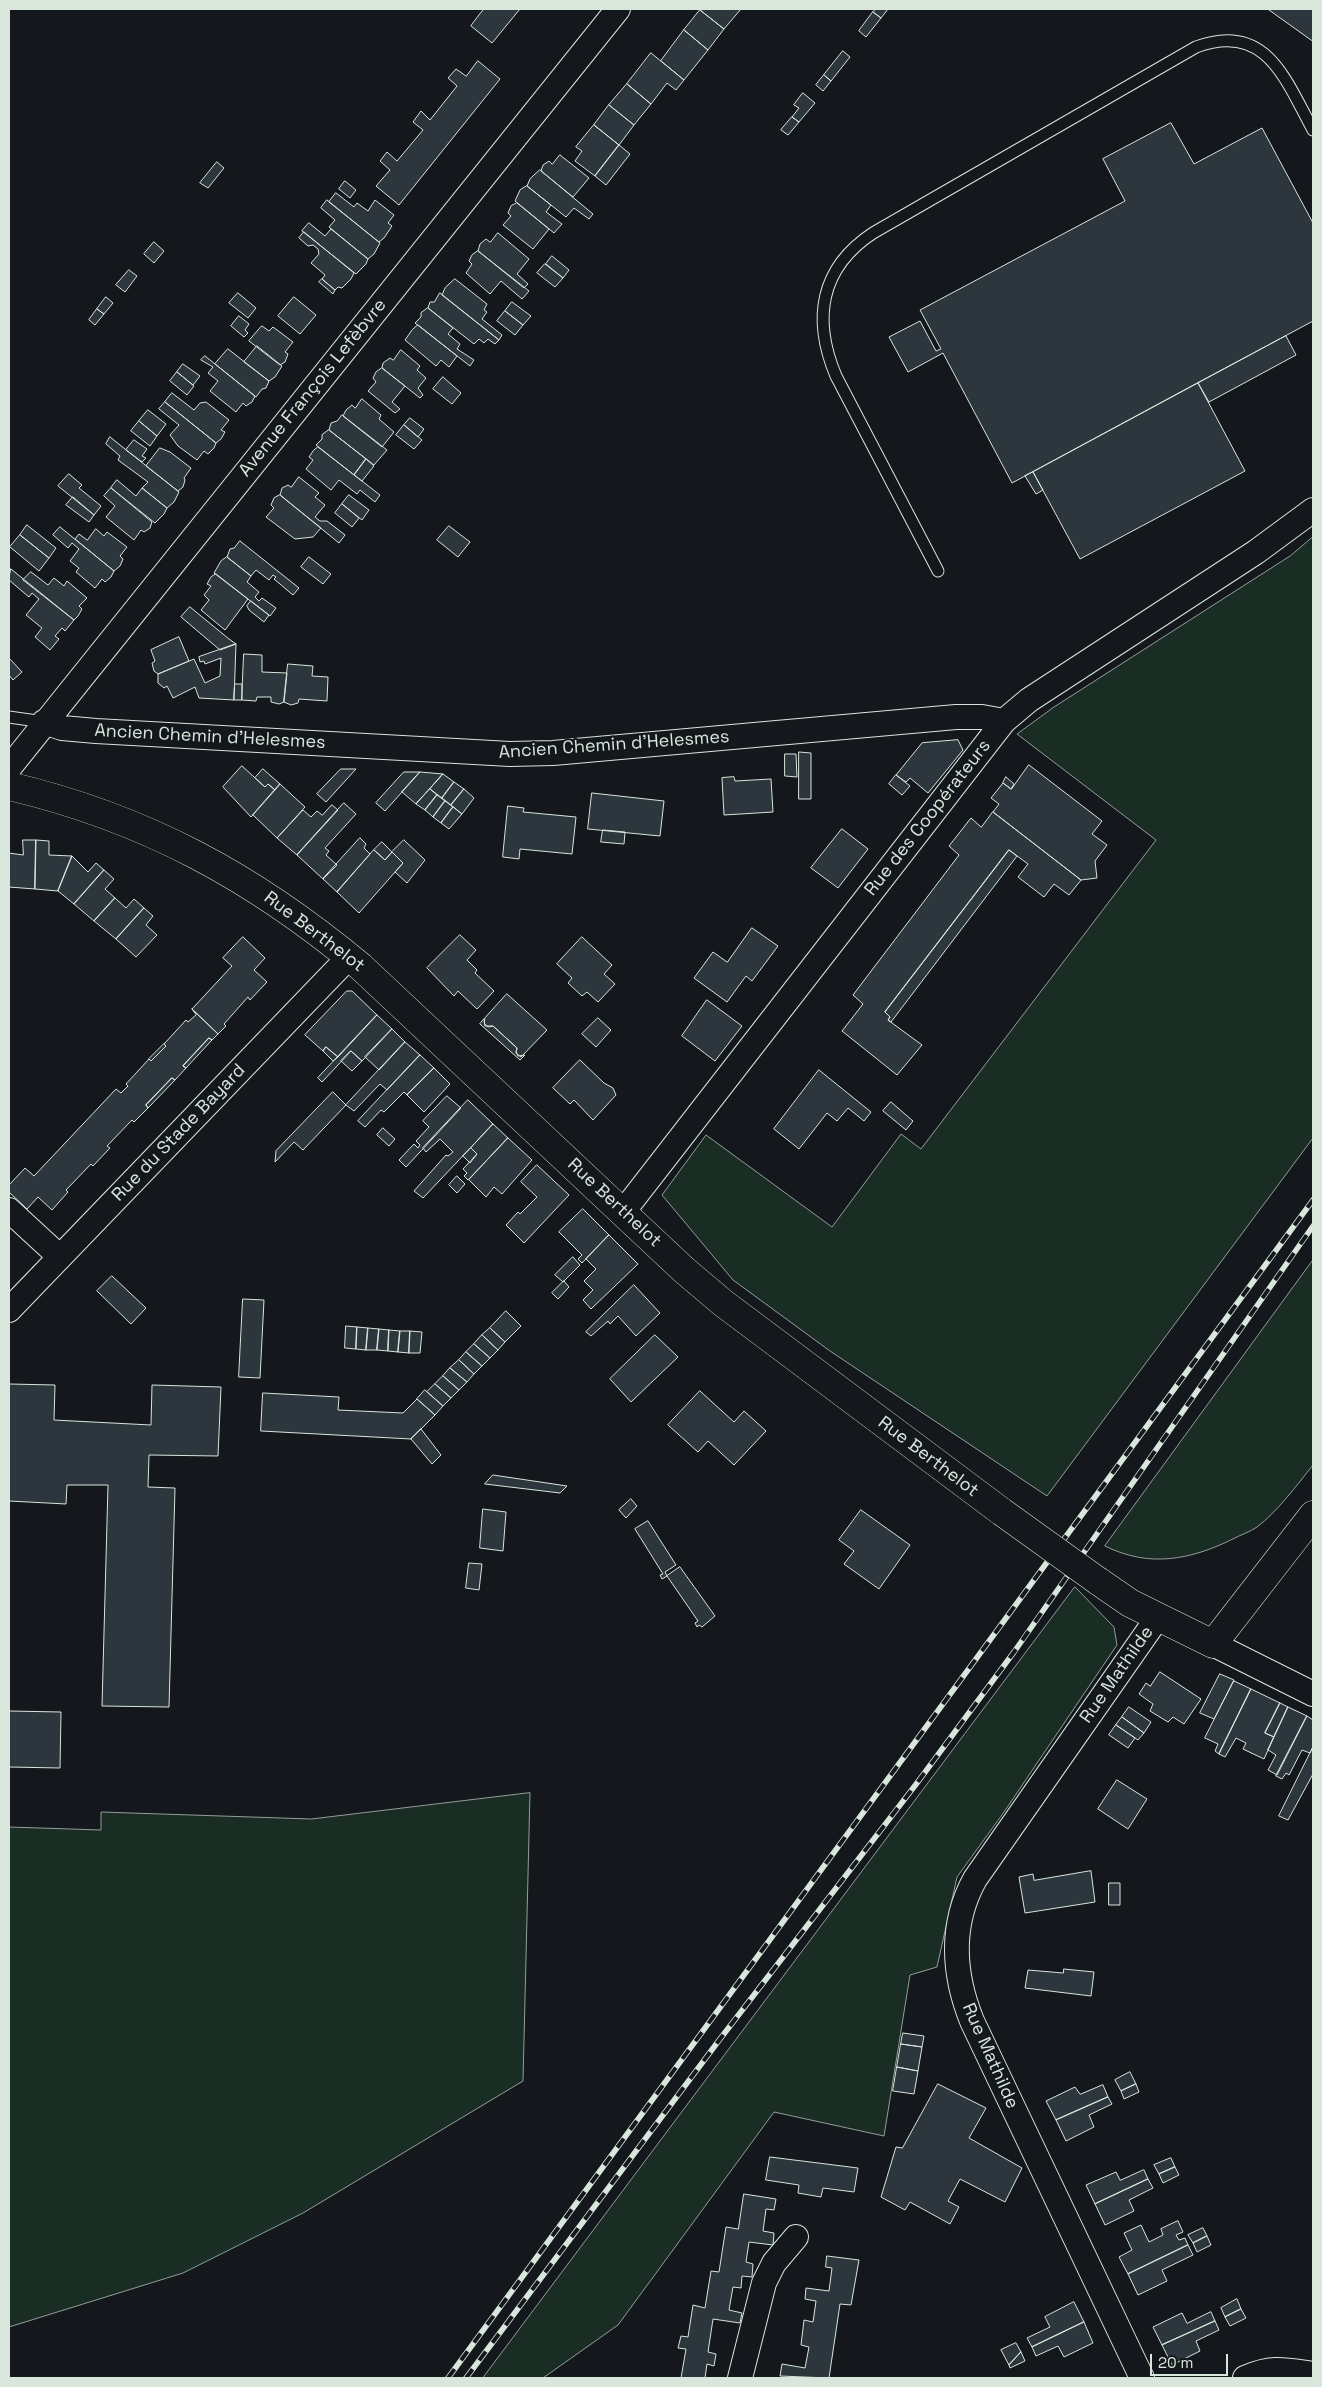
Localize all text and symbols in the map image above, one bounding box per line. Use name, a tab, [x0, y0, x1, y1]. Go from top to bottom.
street label: Avenue François Lefèbvre	[235, 295, 391, 481]
street label: Ancien Chemin d'Helesmes	[94, 720, 326, 754]
street label: Ancien Chemin d'Helesmes	[498, 726, 730, 764]
street label: Rue des Coopérateurs	[860, 736, 996, 900]
street label: Rue Berthelot	[259, 887, 369, 977]
street label: Rue du Stade Bayard	[108, 1060, 250, 1206]
street label: Rue Berthelot	[563, 1154, 665, 1252]
street label: Rue Berthelot	[873, 1412, 983, 1502]
street label: Rue Mathilde	[1076, 1622, 1158, 1728]
street label: Rue Mathilde	[957, 2000, 1023, 2112]
scale bar	[1152, 2344, 1230, 2376]
text: 20 m	[1158, 2353, 1193, 2372]

